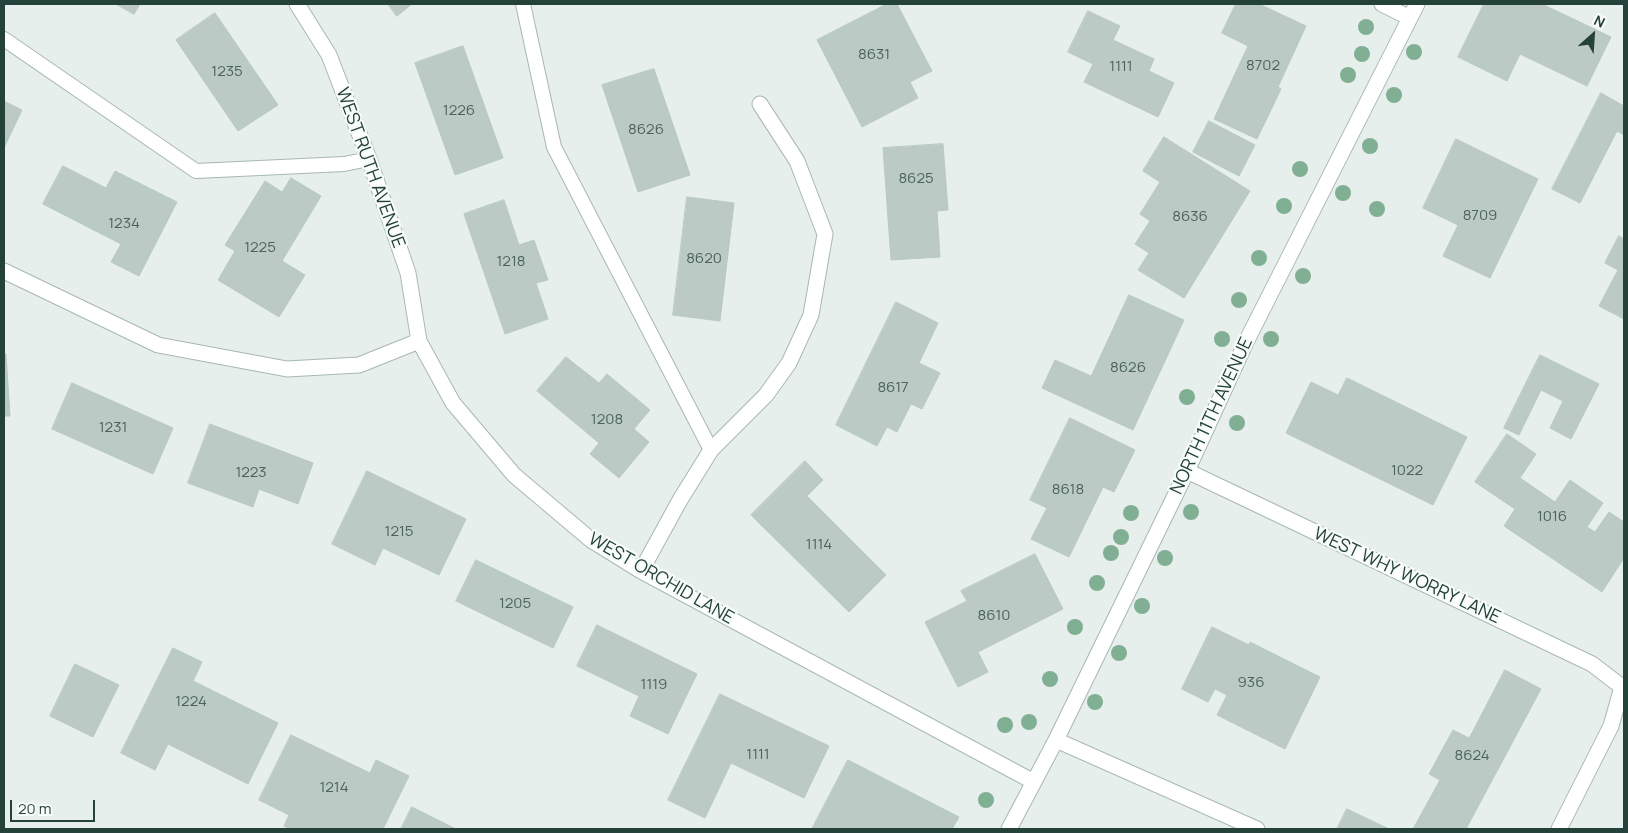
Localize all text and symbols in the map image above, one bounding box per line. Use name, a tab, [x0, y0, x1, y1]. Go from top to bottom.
north arrow	[1568, 10, 1618, 60]
text: N	[1591, 10, 1608, 32]
house number: 8631	[858, 46, 890, 64]
house number: 8702	[1246, 57, 1280, 75]
house number: 1111	[1109, 58, 1133, 76]
house number: 1235	[211, 63, 243, 81]
street label: WEST RUTH AVENUE	[331, 85, 409, 251]
house number: 1226	[443, 102, 475, 120]
house number: 8626	[628, 121, 664, 139]
house number: 8625	[898, 170, 934, 188]
house number: 8709	[1463, 207, 1497, 225]
house number: 8636	[1172, 208, 1208, 226]
house number: 1234	[108, 215, 140, 233]
house number: 1225	[244, 239, 276, 257]
house number: 8620	[686, 250, 722, 268]
house number: 1218	[497, 253, 525, 271]
street label: NORTH 11TH AVENUE	[1166, 334, 1258, 498]
house number: 8626	[1110, 359, 1146, 377]
house number: 8617	[877, 379, 909, 397]
house number: 1208	[591, 411, 623, 429]
house number: 1231	[99, 419, 127, 437]
house number: 1022	[1391, 462, 1423, 480]
house number: 1223	[235, 464, 267, 482]
house number: 8618	[1052, 481, 1084, 499]
house number: 1016	[1537, 508, 1567, 526]
house number: 1215	[385, 523, 413, 541]
street label: WEST WHY WORRY LANE	[1310, 523, 1504, 629]
street label: WEST ORCHID LANE	[584, 529, 738, 629]
house number: 1114	[806, 536, 832, 554]
house number: 1205	[499, 595, 531, 613]
house number: 8610	[978, 607, 1010, 625]
house number: 936	[1238, 674, 1264, 692]
house number: 1119	[641, 676, 667, 694]
house number: 1224	[175, 693, 207, 711]
house number: 1111	[746, 746, 770, 764]
house number: 8624	[1454, 747, 1490, 765]
house number: 1214	[319, 779, 349, 797]
scale bar	[12, 790, 98, 822]
text: 20 m	[18, 798, 51, 819]

